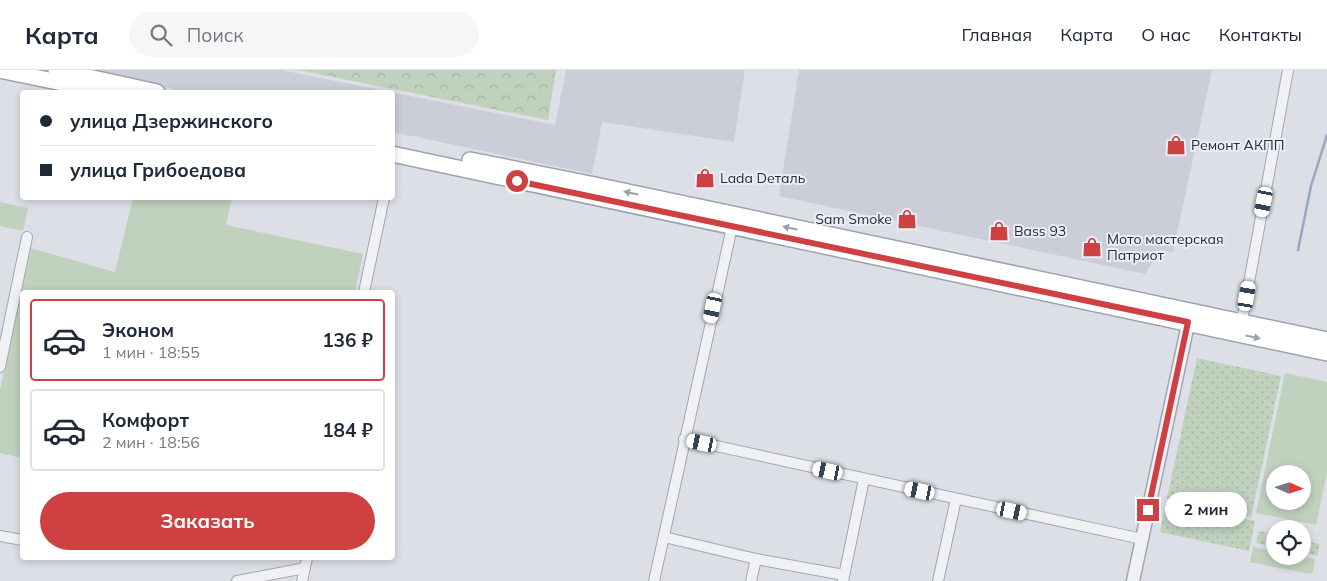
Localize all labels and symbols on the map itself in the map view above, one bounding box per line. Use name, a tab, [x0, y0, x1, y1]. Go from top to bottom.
shop icon: Ремонт АКПП	[1165, 134, 1187, 156]
place label: Ремонт АКПП	[1191, 136, 1285, 154]
shop icon: Lada Dеталь	[694, 167, 716, 189]
place label: Lada Dеталь	[720, 169, 806, 187]
route start	[506, 170, 528, 192]
car	[1253, 186, 1274, 218]
one-way arrow	[624, 189, 639, 197]
shop icon: Sam Smoke	[896, 208, 918, 230]
place label: Sam Smoke	[815, 210, 892, 228]
shop icon: Bass 93	[988, 220, 1010, 242]
place label: Bass 93	[1014, 222, 1066, 240]
one-way arrow	[782, 223, 798, 231]
place label: Мото мастерская Патриот	[1107, 230, 1224, 264]
shop icon: Мото мастерская Патриот	[1081, 236, 1103, 258]
car	[1237, 280, 1256, 312]
car	[702, 292, 723, 324]
one-way arrow	[1245, 333, 1261, 341]
car	[685, 433, 718, 453]
car	[811, 461, 844, 481]
north arrow	[1266, 465, 1311, 510]
car	[903, 481, 936, 501]
callout: 2 мин	[1166, 492, 1248, 528]
route end	[1137, 499, 1159, 521]
car	[995, 501, 1028, 521]

